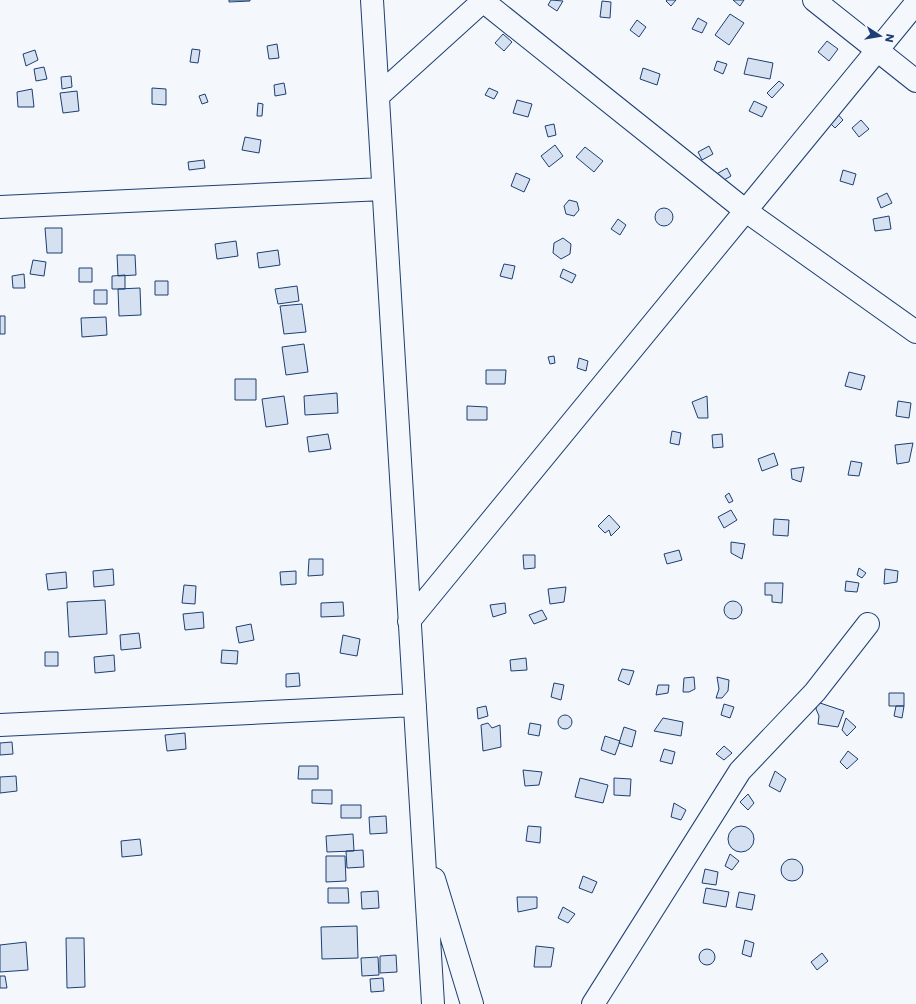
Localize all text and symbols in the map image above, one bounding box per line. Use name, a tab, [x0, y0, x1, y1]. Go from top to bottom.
north arrow	[860, 16, 900, 56]
text: N	[881, 32, 898, 44]

